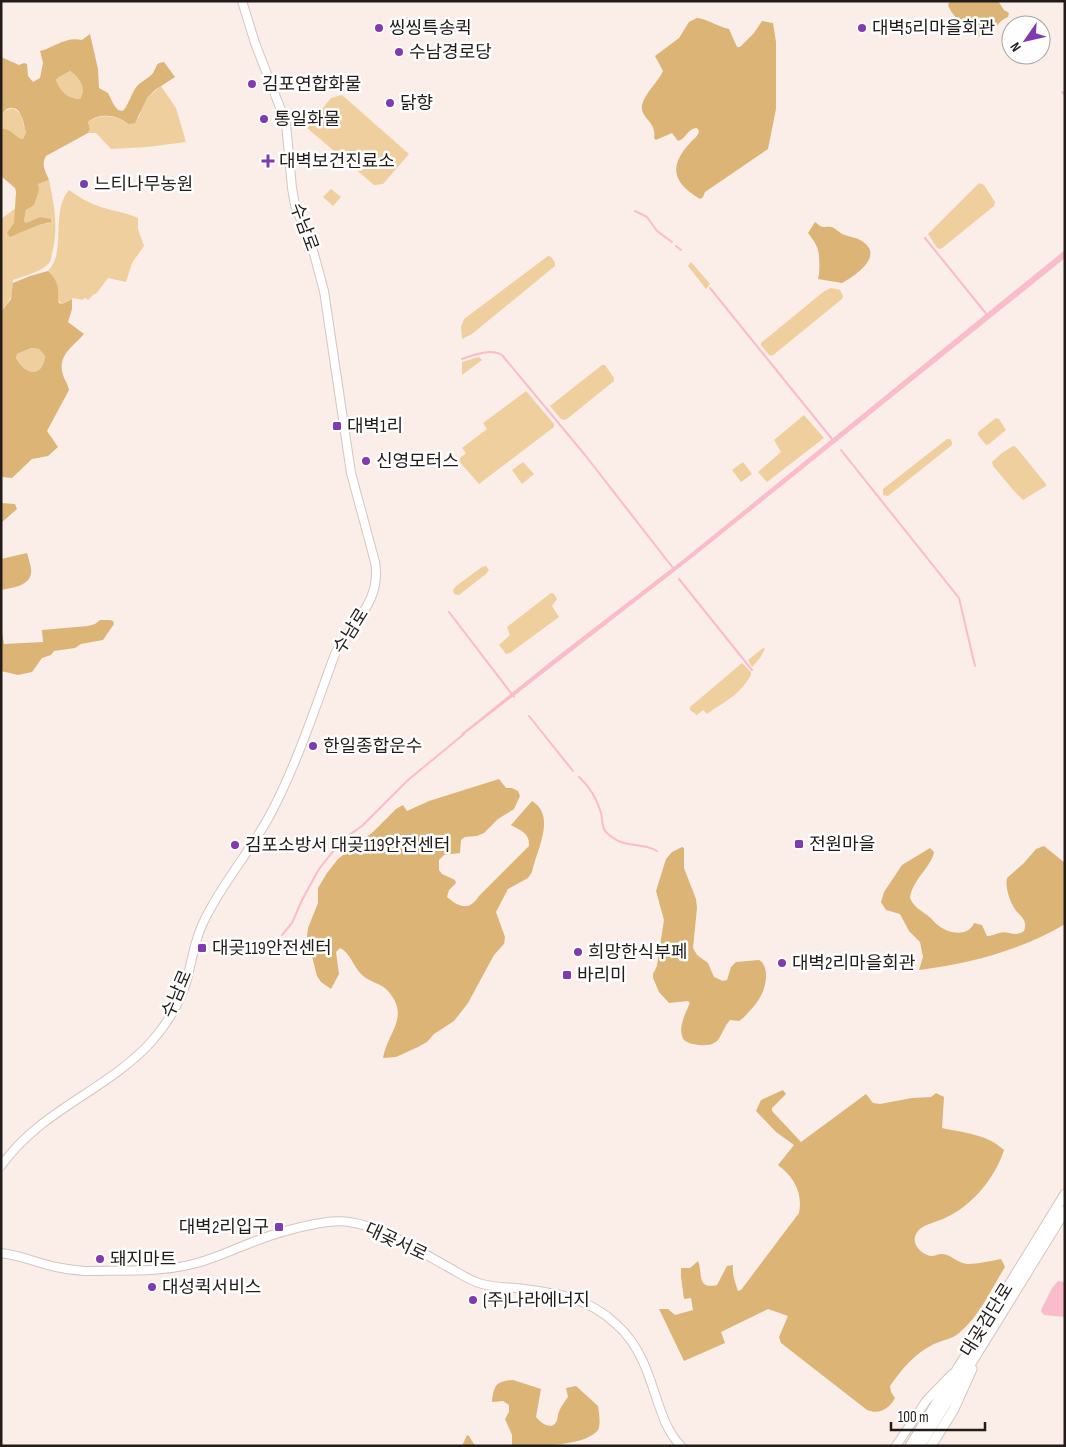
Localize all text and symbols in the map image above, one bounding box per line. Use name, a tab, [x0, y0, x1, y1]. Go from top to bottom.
north arrow	[1001, 15, 1051, 65]
place label: 씽씽특송퀵	[389, 18, 472, 39]
place label: 대벽5리마을회관	[872, 18, 996, 39]
marker: 씽씽특송퀵	[373, 22, 385, 34]
marker: 대벽5리마을회관	[856, 22, 868, 34]
text: N	[1006, 39, 1025, 55]
place label: 수남경로당	[409, 42, 492, 63]
marker: 수남경로당	[393, 46, 405, 58]
place label: 김포연합화물	[262, 74, 361, 95]
marker: 김포연합화물	[246, 78, 258, 90]
place label: 닭향	[400, 93, 433, 114]
marker: 닭향	[384, 97, 396, 109]
place label: 통일화물	[274, 109, 340, 130]
marker: 통일화물	[258, 113, 270, 125]
place label: 대벽보건진료소	[279, 151, 395, 172]
marker: 대벽보건진료소	[261, 154, 275, 168]
place label: 느티나무농원	[94, 174, 193, 195]
marker: 느티나무농원	[78, 178, 90, 190]
street label: 수남로	[286, 200, 322, 254]
place label: 대벽1리	[347, 416, 403, 437]
marker: 대벽1리	[331, 420, 343, 432]
place label: 신영모터스	[376, 451, 459, 472]
marker: 신영모터스	[360, 455, 372, 467]
street label: 수남로	[329, 604, 373, 658]
place label: 한일종합운수	[323, 736, 422, 757]
marker: 한일종합운수	[307, 740, 319, 752]
place label: 전원마을	[809, 834, 875, 855]
place label: 김포소방서 대곶119안전센터	[245, 835, 451, 856]
marker: 전원마을	[793, 838, 805, 850]
marker: 김포소방서 대곶119안전센터	[229, 839, 241, 851]
place label: 대곶119안전센터	[212, 938, 332, 959]
marker: 대곶119안전센터	[196, 942, 208, 954]
place label: 희망한식부페	[588, 942, 687, 963]
marker: 희망한식부페	[572, 946, 584, 958]
place label: 대벽2리마을회관	[792, 953, 916, 974]
marker: 대벽2리마을회관	[776, 957, 788, 969]
place label: 바리미	[577, 965, 627, 986]
street label: 수남로	[158, 967, 196, 1021]
marker: 바리미	[561, 969, 573, 981]
place label: 대벽2리입구	[179, 1217, 269, 1238]
street label: 대곶서로	[362, 1218, 430, 1266]
marker: 대벽2리입구	[273, 1221, 285, 1233]
place label: 돼지마트	[110, 1249, 176, 1270]
marker: 돼지마트	[94, 1253, 106, 1265]
place label: 대성퀵서비스	[162, 1277, 261, 1298]
street label: 대곶검단로	[956, 1279, 1018, 1361]
marker: 대성퀵서비스	[146, 1281, 158, 1293]
place label: (주)나라에너지	[483, 1290, 590, 1311]
marker: (주)나라에너지	[467, 1294, 479, 1306]
scale bar	[891, 1400, 985, 1432]
text: 100 m	[898, 1408, 929, 1427]

